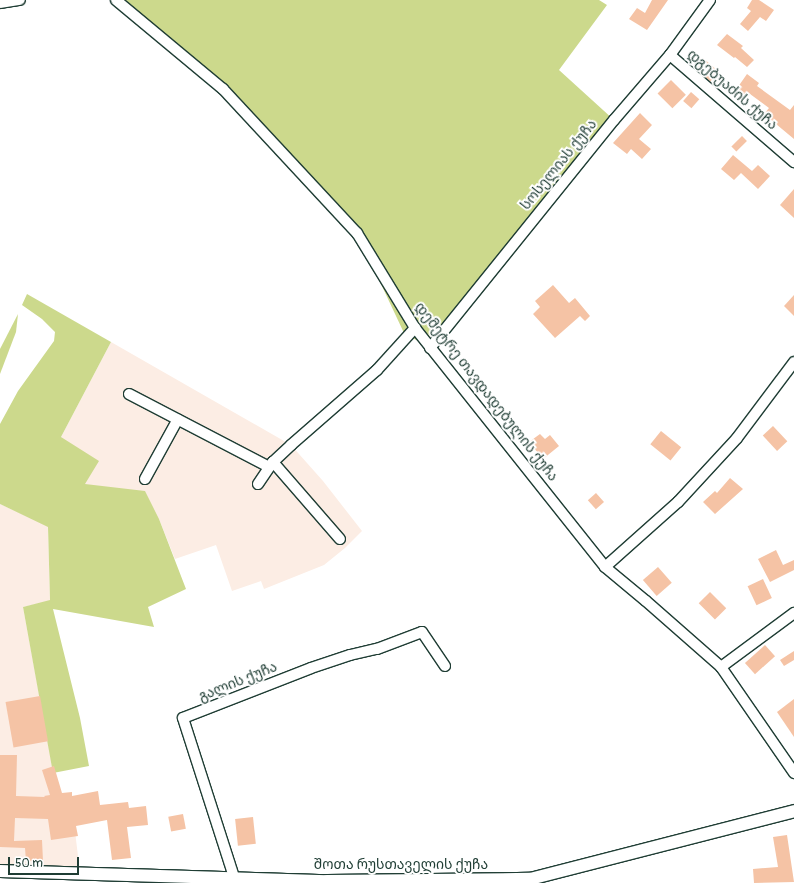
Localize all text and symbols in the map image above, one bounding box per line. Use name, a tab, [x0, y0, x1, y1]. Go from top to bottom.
street label: დგებუაძის ქუჩა	[684, 46, 780, 134]
street label: სოსელიას ქუჩა	[517, 116, 601, 214]
street label: დემეტრე თავდადებულის ქუჩა	[411, 299, 561, 485]
street label: გალის ქუჩა	[196, 659, 280, 705]
scale bar	[10, 849, 81, 875]
text: 50 m	[15, 856, 43, 871]
street label: შოთა რუსთაველის ქუჩა	[314, 857, 488, 873]

